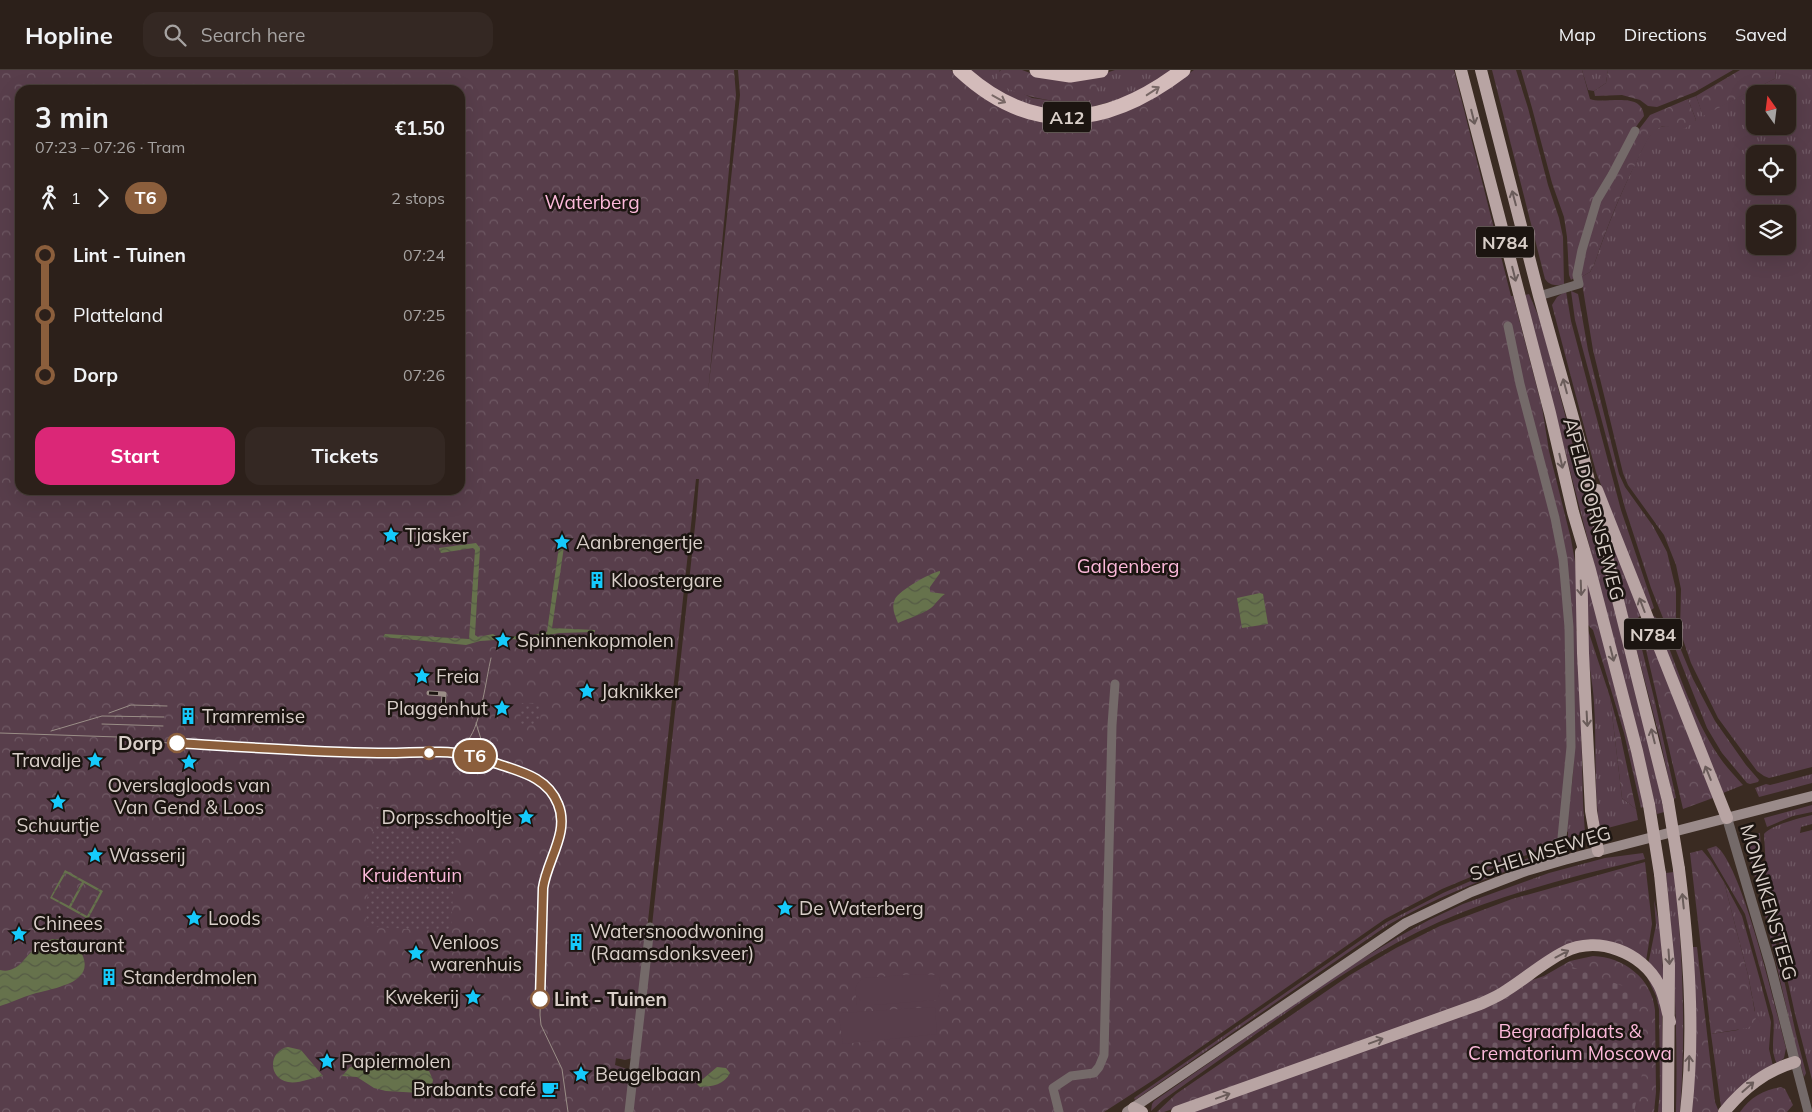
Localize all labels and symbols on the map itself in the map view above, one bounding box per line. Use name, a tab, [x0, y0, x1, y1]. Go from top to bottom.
north arrow	[1746, 85, 1796, 135]
one-way arrow	[1146, 86, 1160, 96]
one-way arrow	[991, 95, 1006, 104]
road number: A12	[1043, 102, 1091, 132]
one-way arrow	[1469, 109, 1478, 125]
park label: Waterberg	[544, 190, 640, 214]
one-way arrow	[1509, 190, 1518, 206]
road number: N784	[1476, 226, 1534, 258]
one-way arrow	[1510, 266, 1519, 282]
one-way arrow	[1559, 379, 1569, 395]
street label: APELDOORNSEWEG	[1558, 415, 1630, 603]
one-way arrow	[1557, 452, 1566, 468]
place label: Tjasker	[405, 523, 469, 547]
place icon: Tjasker	[381, 525, 401, 545]
place label: Aanbrengertje	[576, 530, 703, 554]
place icon: Aanbrengertje	[552, 532, 572, 552]
park label: Galgenberg	[1077, 554, 1179, 578]
place label: Kloostergare	[611, 568, 722, 592]
building icon: Kloostergare	[587, 570, 607, 590]
one-way arrow	[1577, 580, 1586, 596]
one-way arrow	[1637, 598, 1646, 614]
road number: N784	[1624, 618, 1682, 650]
place label: Spinnenkopmolen	[517, 628, 674, 652]
place icon: Spinnenkopmolen	[493, 630, 513, 650]
one-way arrow	[1608, 645, 1617, 661]
place label: Freia	[436, 664, 480, 688]
place icon: Freia	[412, 666, 432, 686]
place label: Jaknikker	[601, 679, 681, 703]
place icon: Jaknikker	[577, 681, 597, 701]
place label: Plaggenhut	[387, 696, 488, 720]
place icon: Plaggenhut	[492, 698, 512, 718]
place label: Tramremise	[202, 704, 305, 728]
building icon: Tramremise	[178, 706, 198, 726]
one-way arrow	[1583, 711, 1592, 727]
one-way arrow	[1648, 729, 1657, 745]
place label: Dorp	[118, 731, 163, 755]
marker: Dorp	[167, 733, 187, 753]
line badge: T6	[452, 740, 498, 772]
unlabelled marker	[422, 746, 436, 760]
place label: Travalje	[12, 748, 81, 772]
place icon: Travalje	[85, 750, 105, 770]
place icon: Overslagloods van Van Gend & Loos	[179, 752, 199, 772]
one-way arrow	[1703, 765, 1712, 780]
place label: Overslagloods van Van Gend & Loos	[108, 773, 271, 819]
place icon: Schuurtje	[48, 792, 68, 812]
place label: Dorpsschooltje	[382, 805, 512, 829]
place icon: Dorpsschooltje	[516, 807, 536, 827]
place label: Schuurtje	[16, 813, 100, 837]
street label: SCHELMSEWEG	[1467, 820, 1613, 886]
street label: MONNIKENSTEEG	[1735, 821, 1803, 983]
place label: Wasserij	[109, 843, 186, 867]
place icon: Wasserij	[85, 845, 105, 865]
park label: Kruidentuin	[362, 863, 462, 887]
one-way arrow	[1678, 893, 1688, 909]
place label: De Waterberg	[799, 896, 924, 920]
place icon: De Waterberg	[775, 898, 795, 918]
place label: Loods	[208, 906, 261, 930]
place icon: Loods	[184, 908, 204, 928]
place label: Chinees restaurant	[33, 911, 125, 957]
place label: Watersnoodwoning (Raamsdonksveer)	[590, 919, 764, 965]
place icon: Chinees restaurant	[9, 924, 29, 944]
place label: Venloos warenhuis	[430, 930, 522, 976]
building icon: Watersnoodwoning (Raamsdonksveer)	[566, 932, 586, 952]
place icon: Venloos warenhuis	[406, 943, 426, 963]
one-way arrow	[1554, 949, 1569, 959]
one-way arrow	[1664, 949, 1673, 965]
place label: Standerdmolen	[123, 965, 257, 989]
building icon: Standerdmolen	[99, 967, 119, 987]
place label: Kwekerij	[385, 985, 459, 1009]
place icon: Kwekerij	[463, 987, 483, 1007]
place label: Lint - Tuinen	[554, 987, 667, 1011]
marker: Lint - Tuinen	[530, 989, 550, 1009]
park label: Begraafplaats & Crematorium Moscowa	[1468, 1019, 1672, 1065]
one-way arrow	[1368, 1036, 1383, 1045]
place label: Papiermolen	[341, 1049, 451, 1073]
place icon: Papiermolen	[317, 1051, 337, 1071]
one-way arrow	[1685, 1056, 1694, 1072]
place label: Beugelbaan	[595, 1062, 701, 1086]
place icon: Beugelbaan	[571, 1064, 591, 1084]
place label: Brabants café	[413, 1077, 536, 1101]
cafe icon: Brabants café	[540, 1079, 560, 1099]
one-way arrow	[1741, 1082, 1754, 1093]
one-way arrow	[1215, 1091, 1230, 1100]

